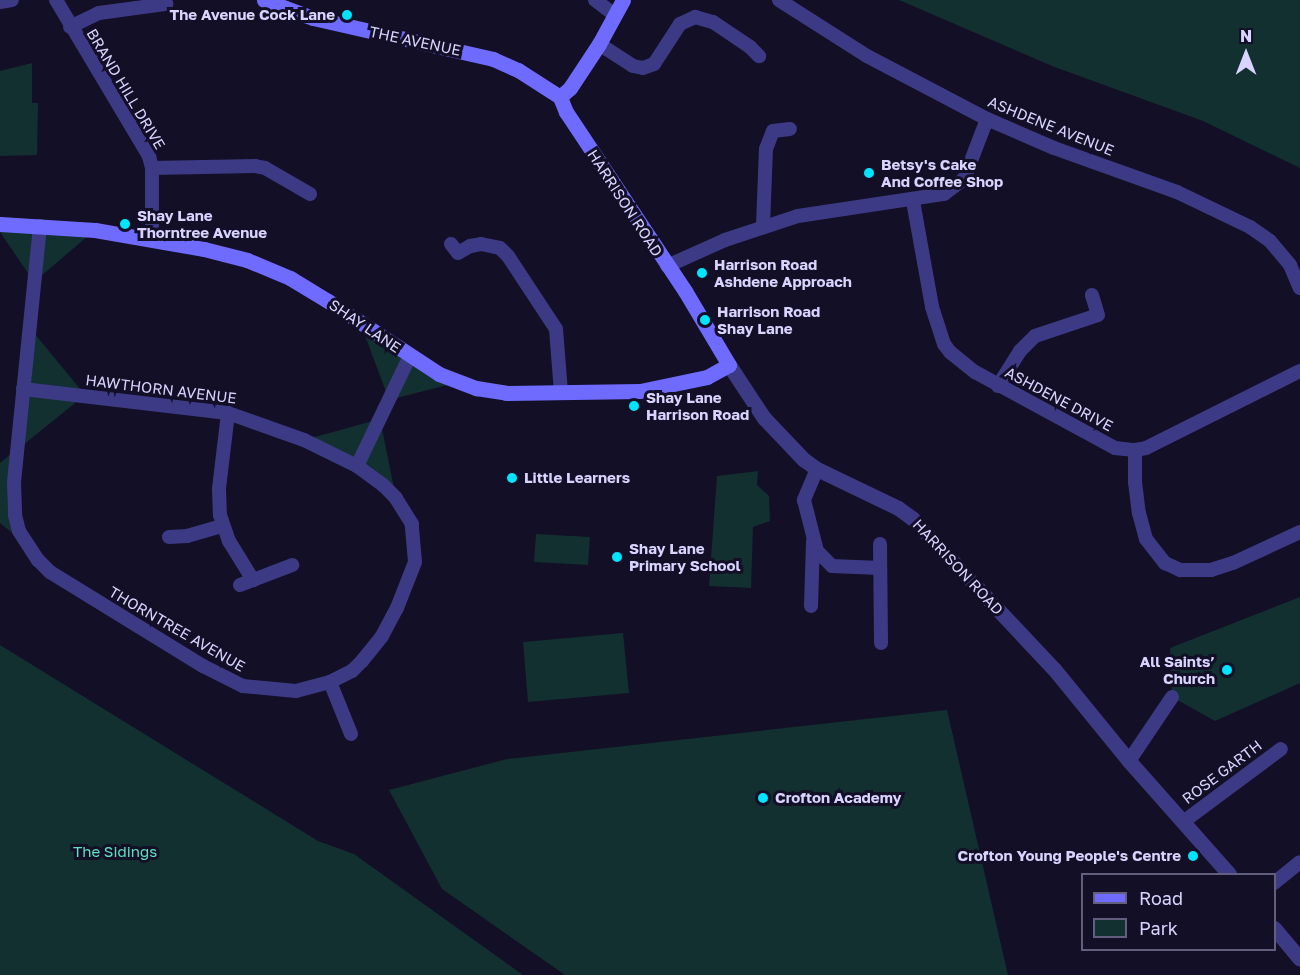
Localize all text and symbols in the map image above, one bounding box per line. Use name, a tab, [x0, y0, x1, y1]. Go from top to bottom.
place label: The Avenue Cock Lane	[170, 6, 335, 24]
marker: The Avenue Cock Lane	[340, 8, 354, 22]
street label: THE AVENUE	[368, 23, 462, 59]
north arrow	[1216, 24, 1276, 84]
street label: BRAND HILL DRIVE	[83, 25, 169, 153]
text: N	[1240, 26, 1252, 46]
street label: ASHDENE AVENUE	[985, 93, 1117, 159]
street label: HARRISON ROAD	[584, 146, 666, 260]
place label: Betsy's Cake And Coffee Shop	[881, 155, 1003, 190]
marker: Betsy's Cake And Coffee Shop	[862, 166, 876, 180]
place label: Shay Lane Thorntree Avenue	[137, 206, 267, 241]
marker: Shay Lane Thorntree Avenue	[118, 217, 132, 231]
place label: Harrison Road Ashdene Approach	[714, 255, 852, 290]
marker: Harrison Road Ashdene Approach	[695, 266, 709, 280]
street label: SHAY LANE	[326, 295, 404, 357]
place label: Harrison Road Shay Lane	[717, 302, 820, 337]
marker: Harrison Road Shay Lane	[698, 313, 712, 327]
street label: ASHDENE DRIVE	[1002, 363, 1116, 435]
street label: HAWTHORN AVENUE	[84, 371, 238, 407]
place label: Shay Lane Harrison Road	[646, 388, 749, 423]
marker: Shay Lane Harrison Road	[627, 399, 641, 413]
place label: Little Learners	[524, 469, 630, 487]
marker: Little Learners	[505, 471, 519, 485]
street label: HARRISON ROAD	[909, 516, 1007, 618]
place label: Shay Lane Primary School	[629, 539, 741, 574]
marker: Shay Lane Primary School	[610, 550, 624, 564]
street label: THORNTREE AVENUE	[106, 583, 248, 675]
place label: All Saints’ Church	[1140, 652, 1215, 687]
marker: All Saints’ Church	[1220, 663, 1234, 677]
street label: ROSE GARTH	[1179, 736, 1265, 808]
place label: Crofton Academy	[775, 789, 902, 807]
marker: Crofton Academy	[756, 791, 770, 805]
park label: The Sidings	[73, 843, 157, 861]
place label: Crofton Young People's Centre	[958, 847, 1181, 865]
marker: Crofton Young People's Centre	[1186, 849, 1200, 863]
legend	[1081, 873, 1276, 951]
text: Road	[1139, 887, 1183, 909]
text: Park	[1139, 917, 1178, 939]

